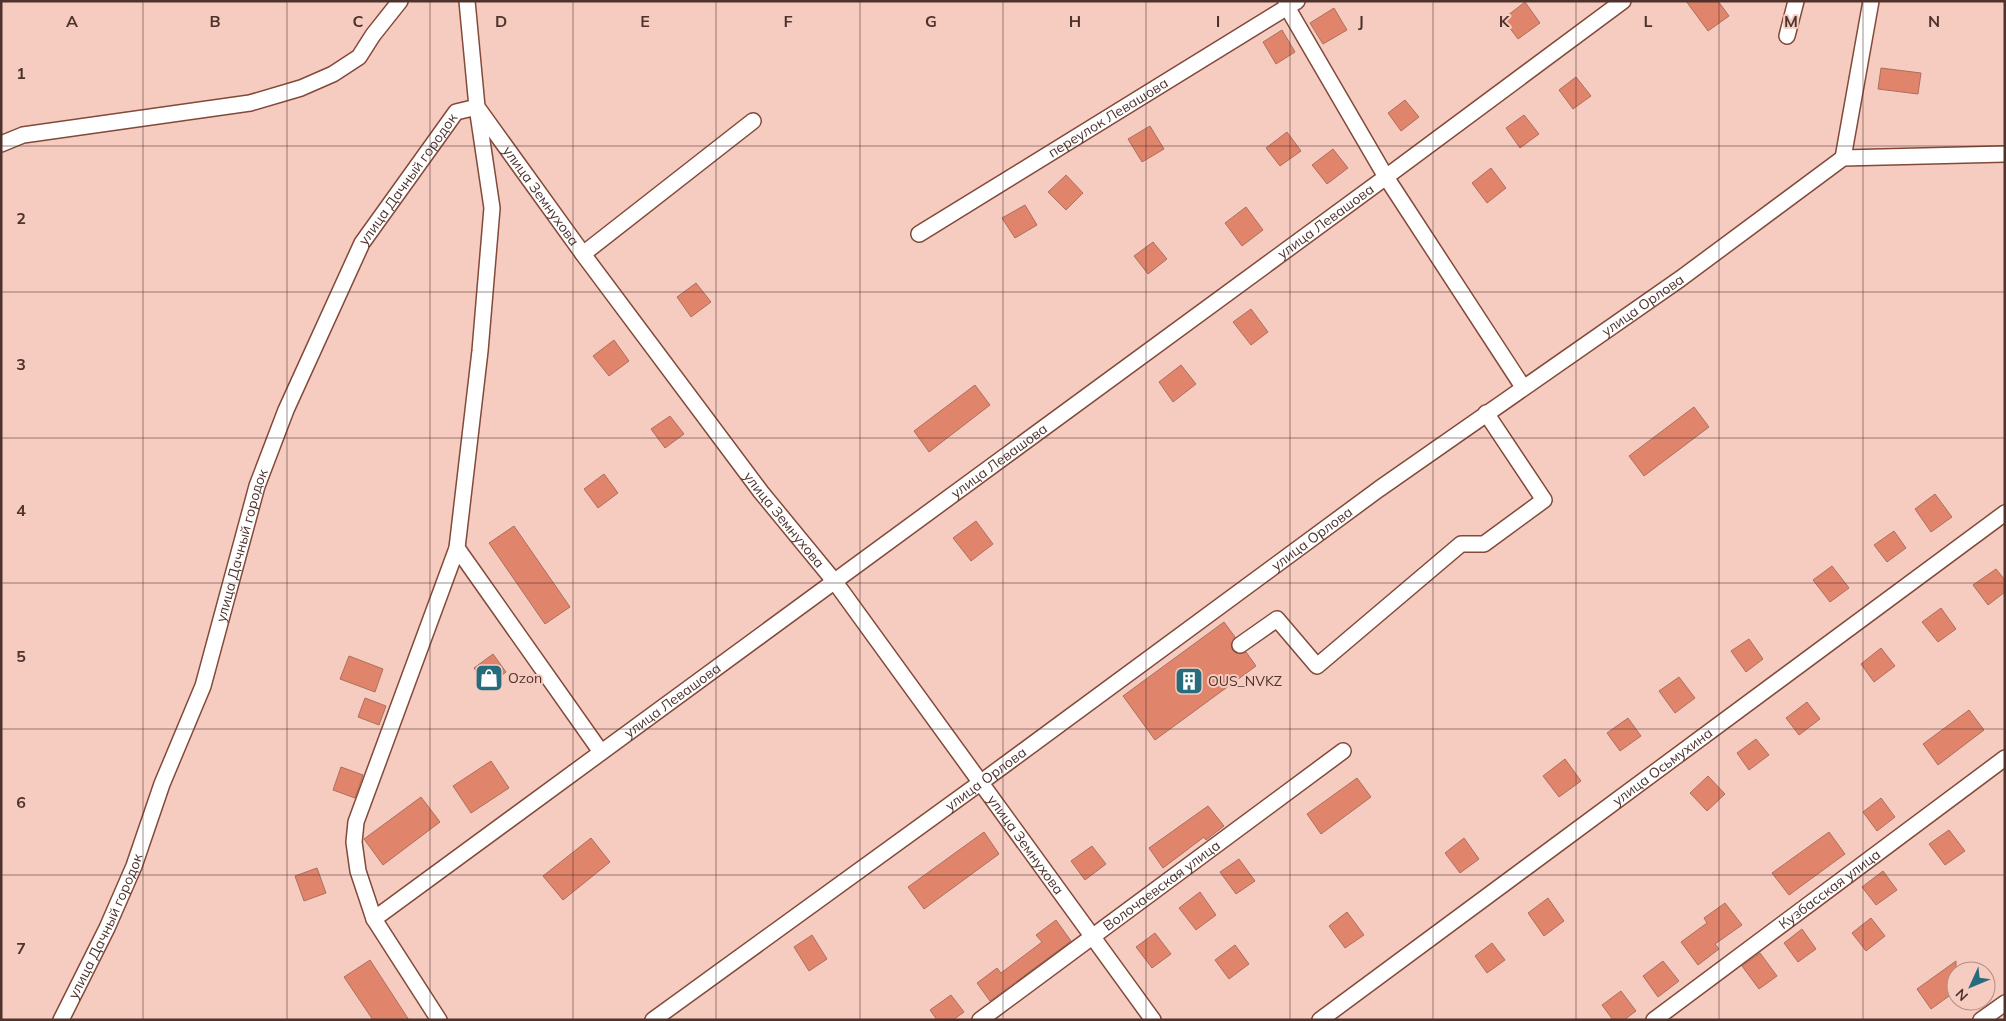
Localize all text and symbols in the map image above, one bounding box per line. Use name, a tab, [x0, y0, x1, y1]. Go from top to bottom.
text: A	[66, 11, 78, 31]
text: B	[209, 11, 221, 31]
text: C	[353, 11, 364, 31]
text: D	[495, 11, 507, 31]
text: E	[640, 11, 650, 31]
text: F	[783, 11, 793, 31]
text: G	[925, 11, 937, 31]
text: H	[1069, 11, 1081, 31]
text: I	[1216, 11, 1220, 31]
text: J	[1358, 11, 1364, 31]
text: K	[1499, 11, 1511, 31]
text: L	[1644, 11, 1653, 31]
text: M	[1784, 11, 1798, 31]
text: N	[1928, 11, 1940, 31]
text: 1	[16, 63, 26, 83]
street label: переулок Левашова	[1045, 74, 1171, 161]
street label: улица Дачный городок	[354, 109, 462, 249]
street label: улица Земнухова	[499, 142, 583, 249]
street label: улица Левашова	[1274, 180, 1377, 263]
text: 2	[16, 208, 26, 228]
street label: улица Орлова	[1598, 270, 1687, 340]
text: 3	[16, 354, 26, 374]
street label: улица Левашова	[947, 419, 1051, 502]
street label: улица Дачный городок	[212, 466, 272, 624]
street label: улица Земнухова	[740, 468, 829, 571]
text: 4	[16, 500, 26, 520]
street label: улица Орлова	[1268, 503, 1356, 574]
text: 5	[16, 646, 26, 666]
street label: улица Левашова	[621, 659, 724, 742]
shop icon: Ozon	[474, 663, 504, 693]
building icon: OUS_NVKZ	[1174, 666, 1204, 696]
place label: Ozon	[508, 669, 542, 687]
place label: OUS_NVKZ	[1208, 672, 1282, 690]
street label: улица Осьмухина	[1609, 724, 1716, 809]
street label: улица Орлова	[941, 743, 1030, 814]
street label: улица Земнухова	[984, 791, 1068, 898]
text: 6	[16, 792, 26, 812]
street label: Волочаевская улица	[1099, 836, 1224, 935]
street label: Кузбасская улица	[1775, 845, 1884, 933]
street label: улица Дачный городок	[64, 851, 147, 1002]
text: 7	[16, 938, 26, 958]
north arrow	[1946, 961, 1996, 1011]
text: N	[1952, 985, 1972, 1005]

